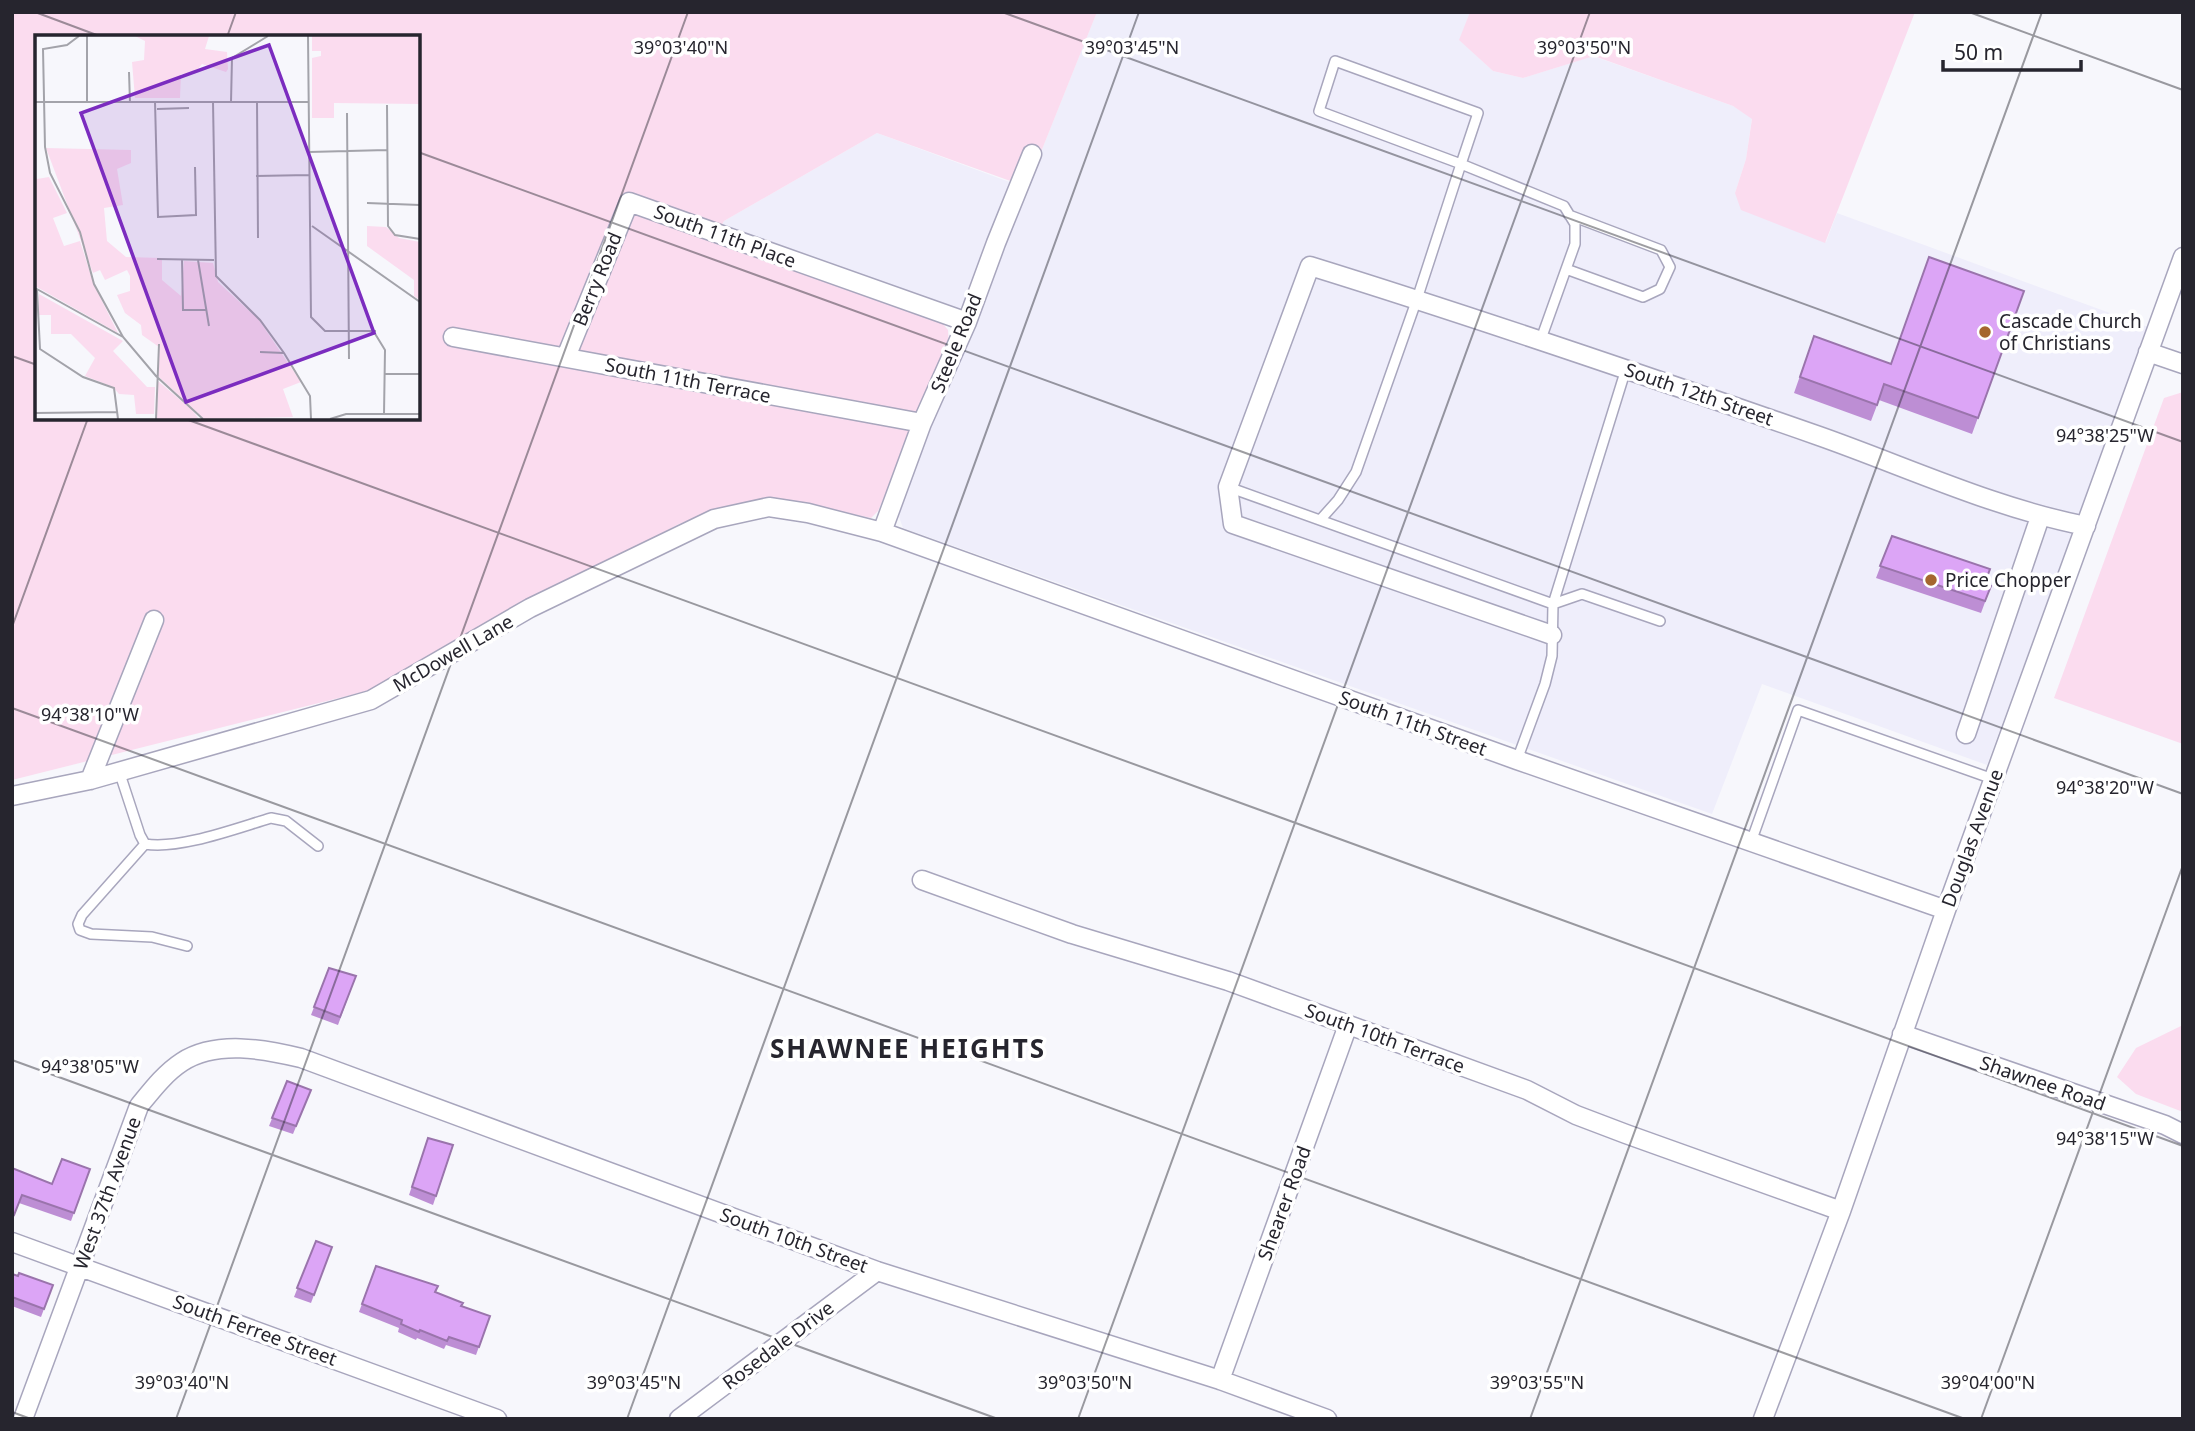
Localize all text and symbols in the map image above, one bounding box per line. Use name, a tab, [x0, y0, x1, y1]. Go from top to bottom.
scale bar	[1943, 28, 2081, 72]
inset map	[35, 35, 420, 420]
text: 39°03'40"N	[634, 35, 728, 59]
text: 39°03'45"N	[1085, 35, 1179, 59]
text: 39°03'50"N	[1537, 35, 1631, 59]
text: 50 m	[1954, 38, 2003, 66]
street label: South 11th Place	[650, 198, 800, 274]
street label: Berry Road	[566, 228, 628, 330]
street label: Steele Road	[924, 289, 988, 397]
place label: Cascade Church of Christians	[1999, 308, 2142, 356]
marker: Cascade Church of Christians	[1977, 324, 1993, 340]
street label: South 11th Terrace	[603, 351, 773, 409]
street label: South 12th Street	[1621, 356, 1777, 432]
text: 94°38'25"W	[2056, 423, 2154, 447]
place label: Price Chopper	[1945, 567, 2071, 593]
marker: Price Chopper	[1923, 572, 1939, 588]
street label: McDowell Lane	[388, 608, 518, 698]
street label: South 11th Street	[1335, 684, 1491, 762]
text: 94°38'10"W	[41, 702, 139, 726]
street label: Douglas Avenue	[1935, 765, 2009, 911]
text: 94°38'20"W	[2056, 775, 2154, 799]
street label: South 10th Terrace	[1302, 997, 1468, 1079]
district label: SHAWNEE HEIGHTS	[770, 1030, 1046, 1066]
street label: Shawnee Road	[1977, 1049, 2109, 1117]
text: 94°38'05"W	[41, 1054, 139, 1078]
street label: West 37th Avenue	[67, 1113, 147, 1273]
text: 94°38'15"W	[2056, 1126, 2154, 1150]
street label: Shearer Road	[1251, 1142, 1317, 1264]
street label: South 10th Street	[716, 1201, 872, 1279]
street label: South Ferree Street	[169, 1288, 341, 1372]
street label: Rosedale Drive	[717, 1295, 839, 1395]
text: 39°03'40"N	[135, 1370, 229, 1394]
text: 39°03'45"N	[587, 1370, 681, 1394]
text: 39°03'50"N	[1038, 1370, 1132, 1394]
text: 39°03'55"N	[1490, 1370, 1584, 1394]
text: 39°04'00"N	[1941, 1370, 2035, 1394]

